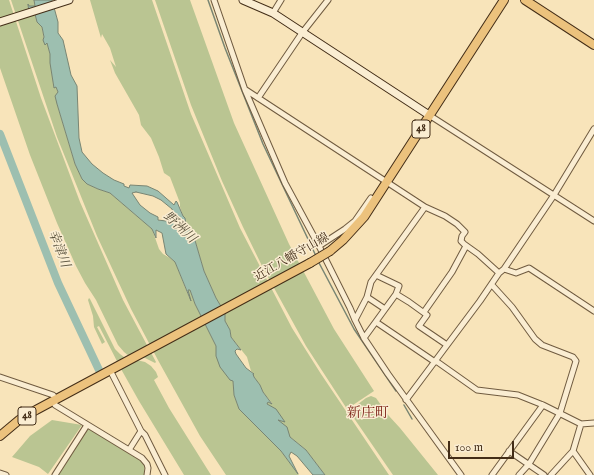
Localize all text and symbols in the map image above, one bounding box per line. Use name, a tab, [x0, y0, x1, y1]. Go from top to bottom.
road number: 48	[412, 120, 430, 138]
water label: 野洲川	[159, 209, 199, 247]
water label: 幸津川	[44, 228, 72, 270]
street label: 近江八幡守山線	[252, 231, 332, 285]
district label: 新庄町	[347, 406, 389, 422]
road number: 48	[18, 407, 36, 425]
scale bar	[450, 433, 516, 459]
text: 100 m	[455, 440, 483, 455]

